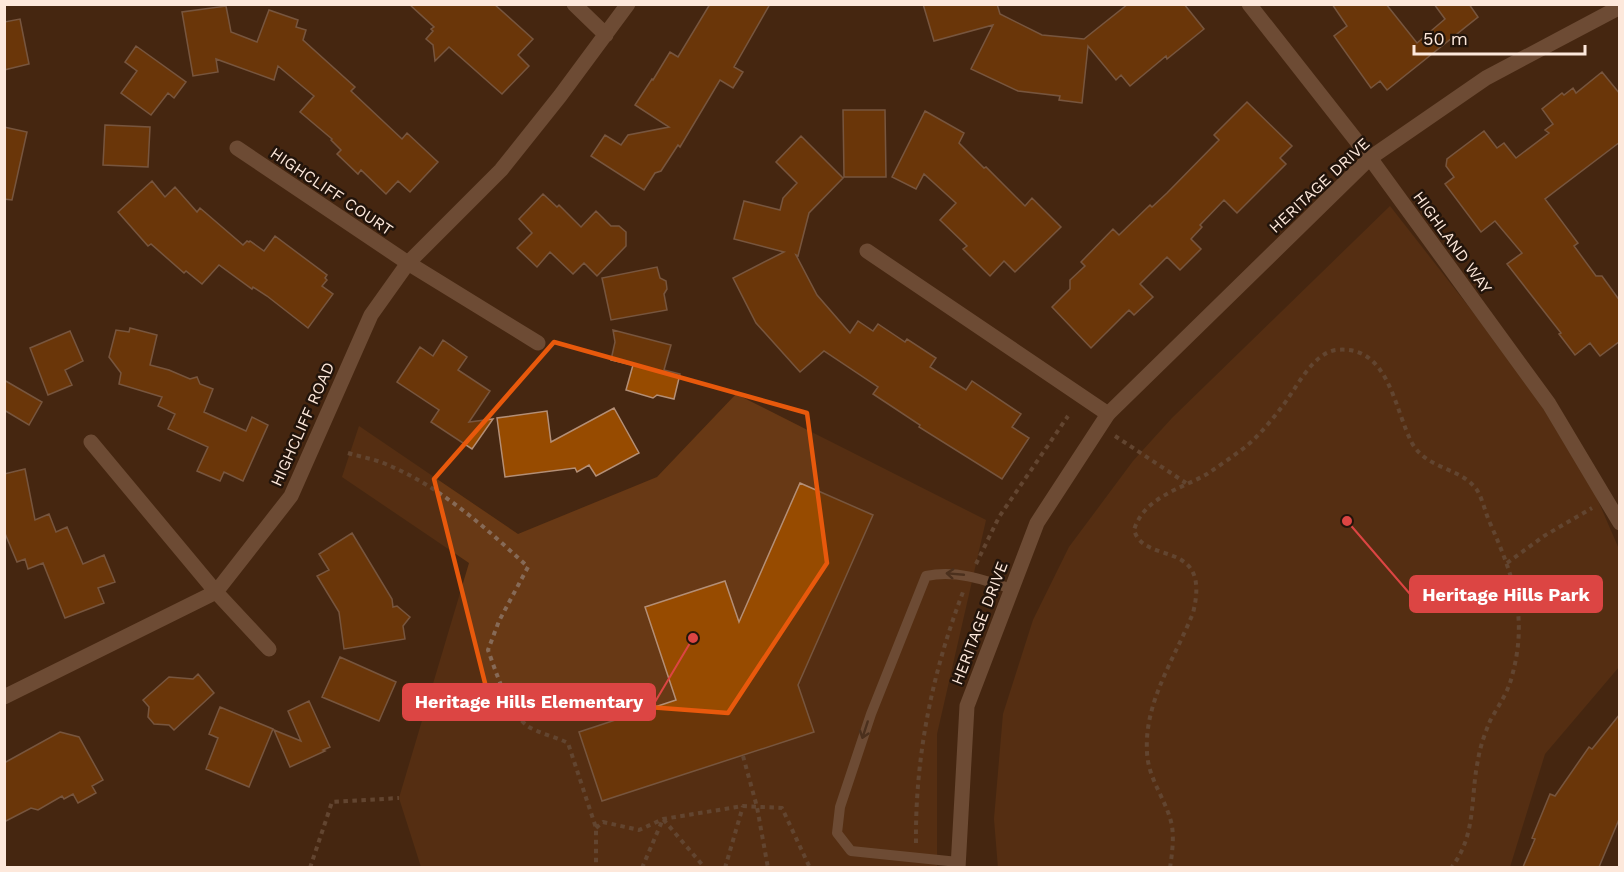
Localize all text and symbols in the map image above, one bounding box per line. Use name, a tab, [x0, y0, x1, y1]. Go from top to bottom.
scale bar	[1414, 18, 1585, 56]
text: 50 m	[1423, 28, 1468, 49]
street label: HERITAGE DRIVE	[1265, 134, 1374, 237]
street label: HIGHCLIFF COURT	[267, 143, 397, 240]
street label: HIGHLAND WAY	[1409, 187, 1496, 297]
street label: HIGHCLIFF ROAD	[267, 359, 338, 489]
street label: HERITAGE DRIVE	[947, 559, 1012, 687]
one-way arrow	[946, 568, 966, 579]
callout: Heritage Hills Park	[1410, 576, 1602, 612]
text: Heritage Hills Park	[1422, 584, 1590, 605]
callout: Heritage Hills Elementary	[403, 684, 655, 720]
text: Heritage Hills Elementary	[415, 691, 644, 712]
one-way arrow	[859, 720, 870, 739]

